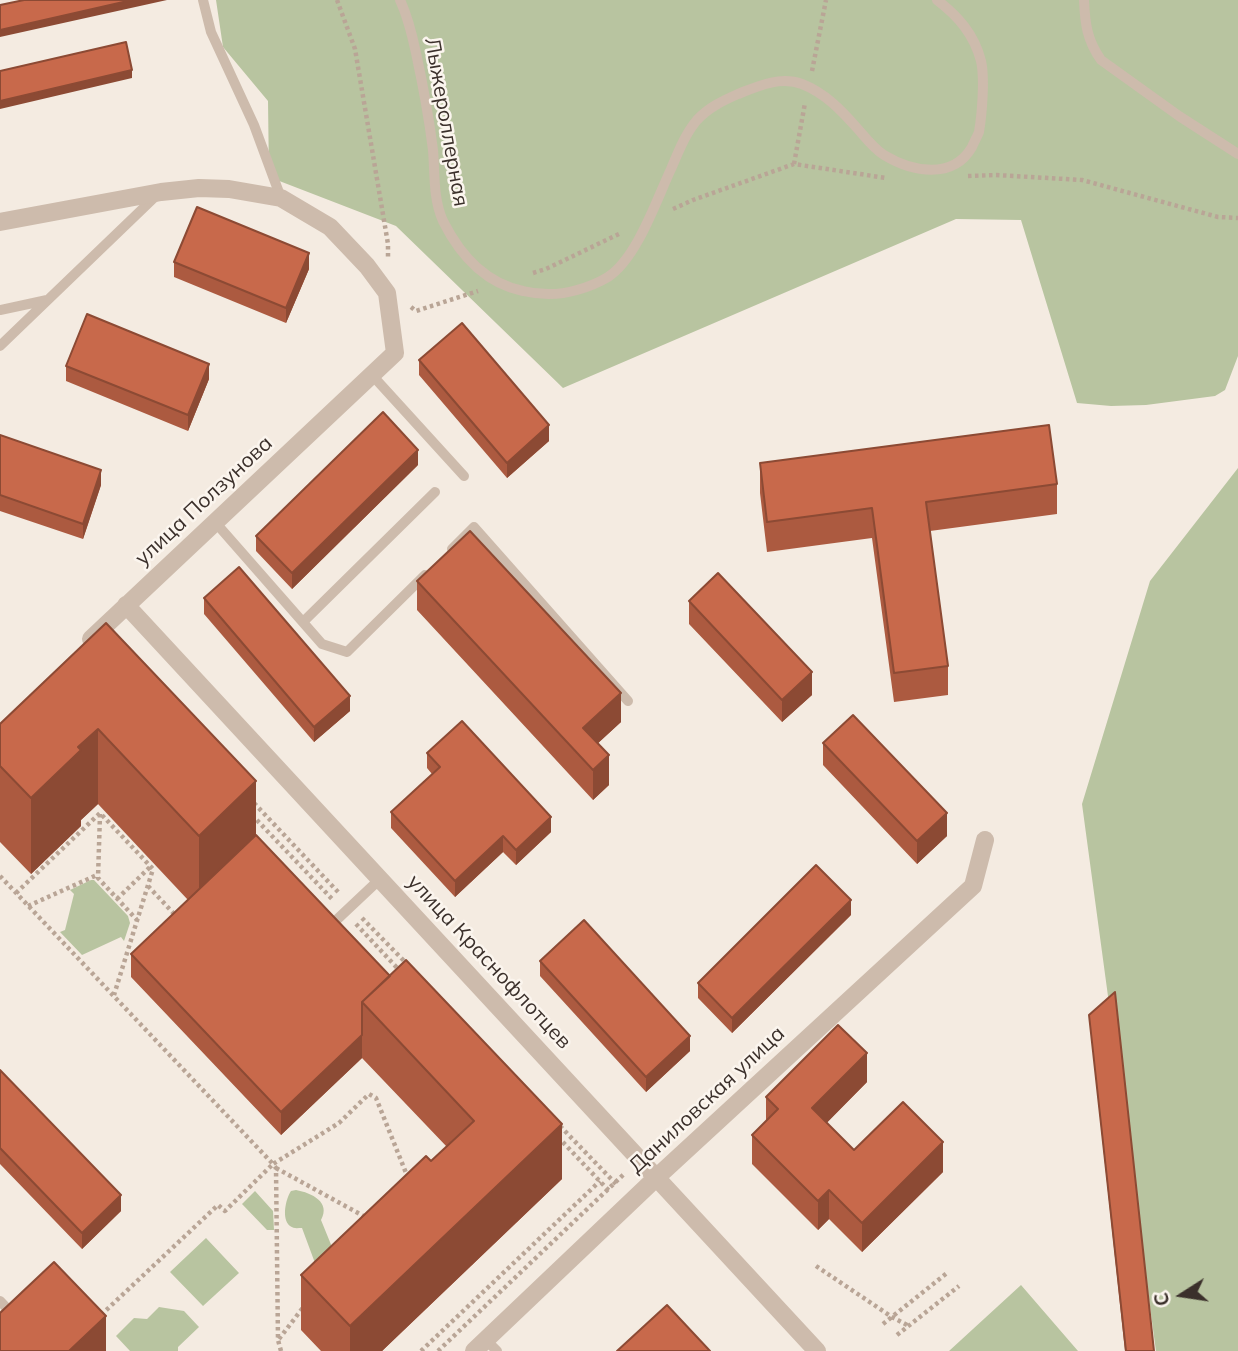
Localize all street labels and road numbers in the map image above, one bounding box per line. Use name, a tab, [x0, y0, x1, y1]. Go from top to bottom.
street label: Лыжероллерная	[419, 36, 473, 208]
street label: улица Ползунова	[130, 431, 278, 571]
street label: улица Краснофлотцев	[402, 870, 576, 1054]
street label: Даниловская улица	[624, 1021, 790, 1179]

